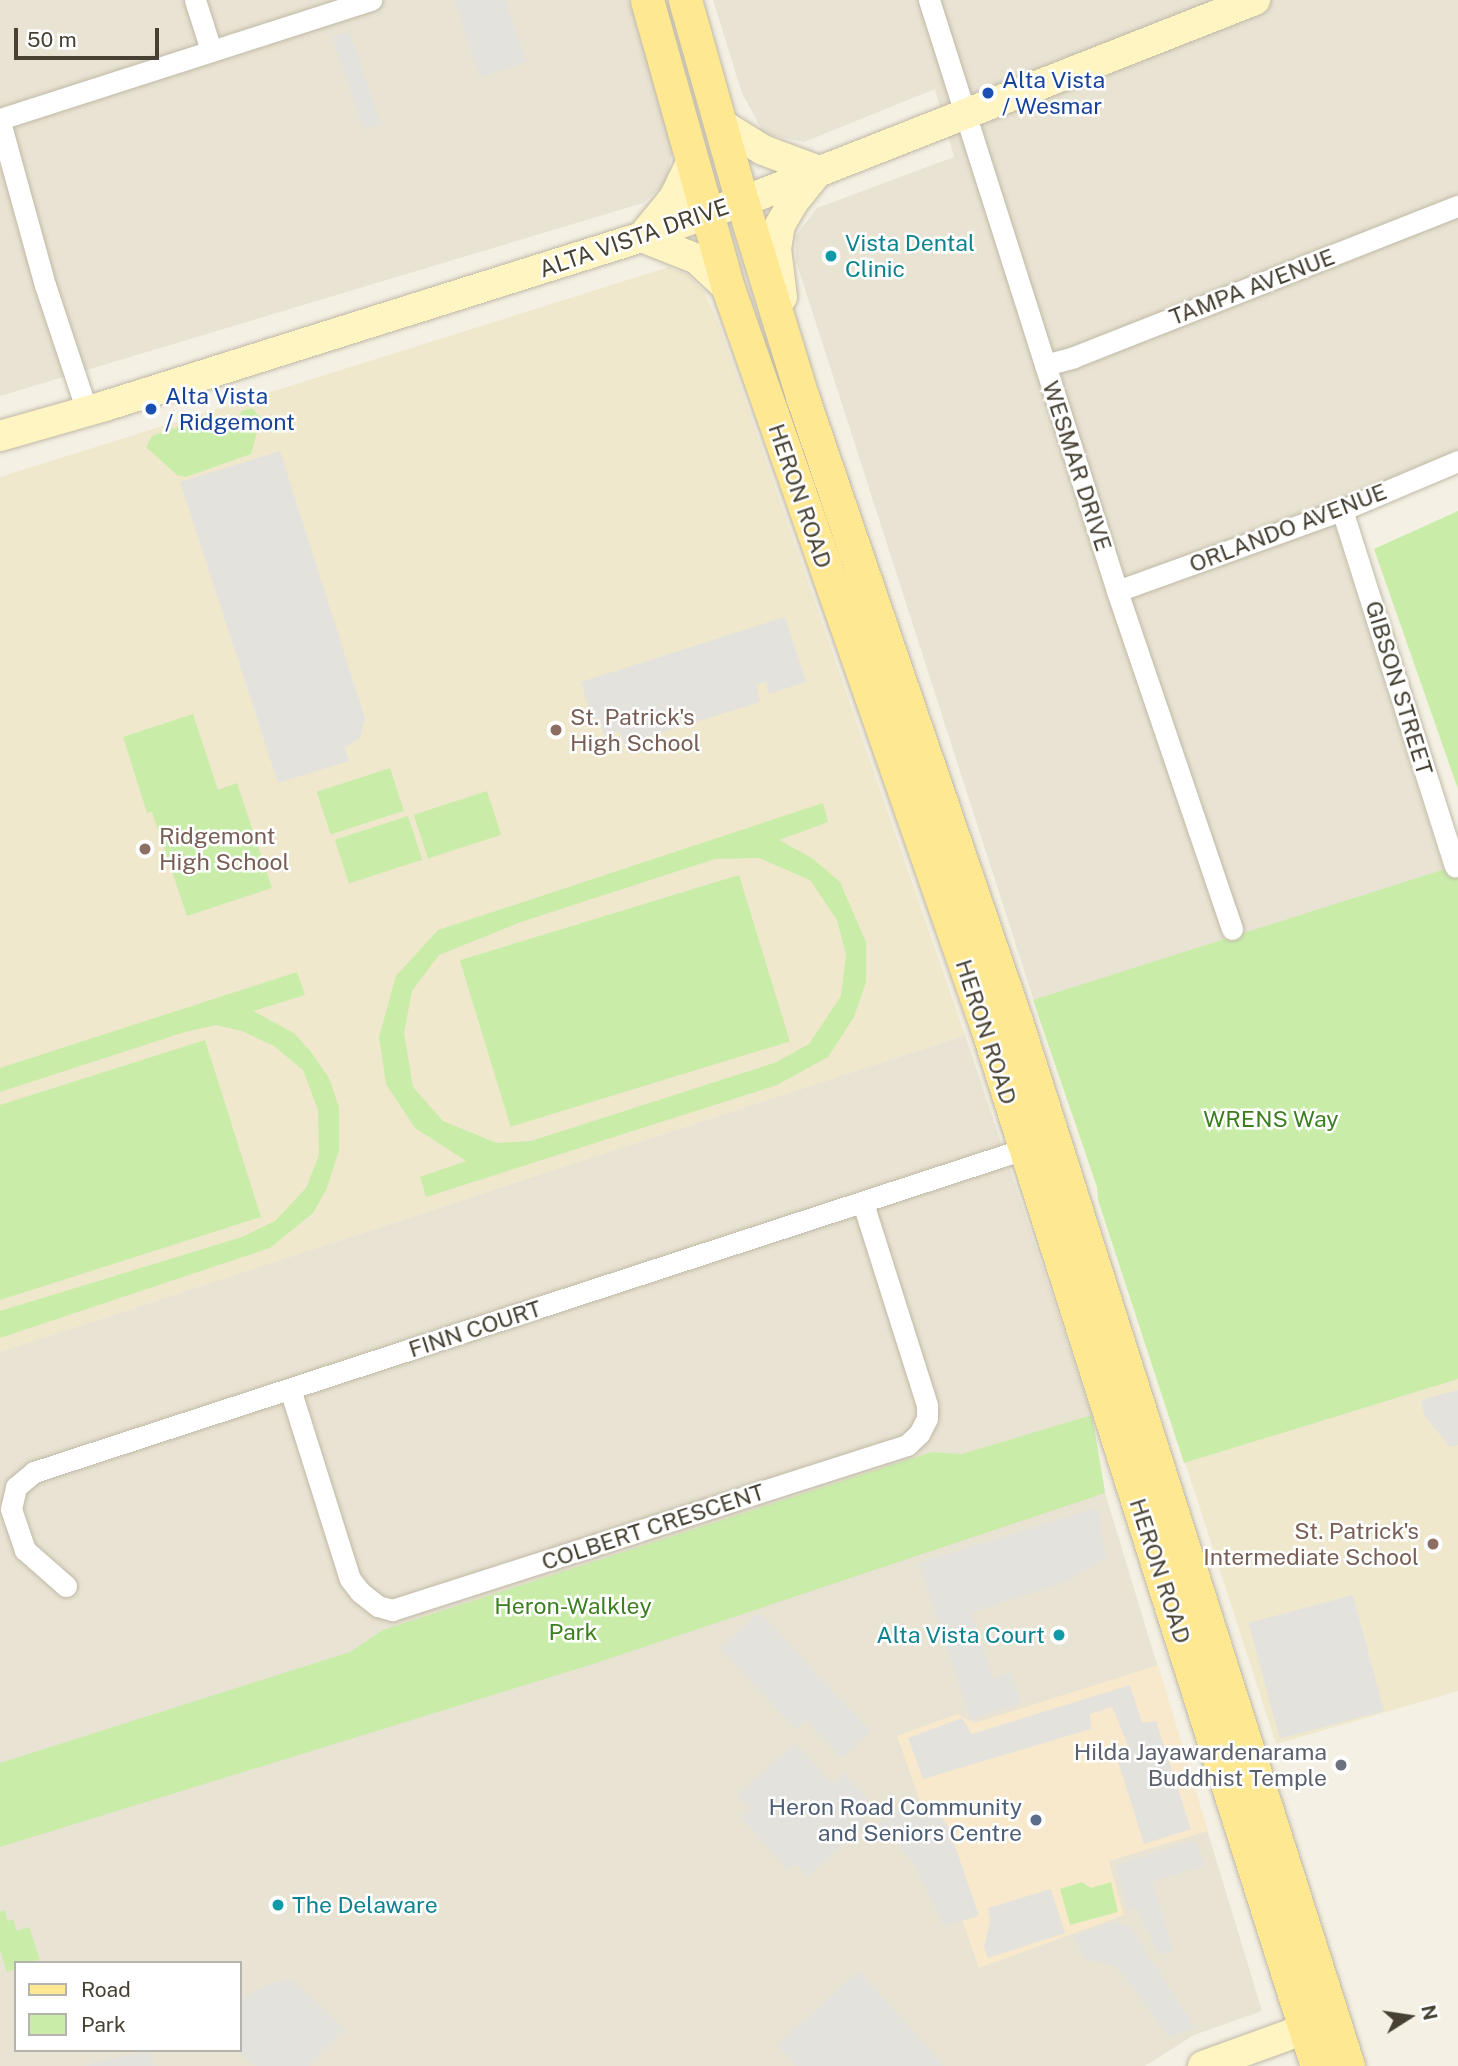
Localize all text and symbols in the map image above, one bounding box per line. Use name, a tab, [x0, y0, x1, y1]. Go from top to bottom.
scale bar	[18, 14, 163, 58]
text: 50 m	[27, 27, 77, 52]
place label: Alta Vista / Wesmar	[1002, 66, 1106, 120]
marker: Alta Vista / Wesmar	[980, 85, 996, 101]
street label: ALTA VISTA DRIVE	[535, 193, 733, 283]
place label: Vista Dental Clinic	[845, 229, 975, 283]
street label: TAMPA AVENUE	[1166, 243, 1338, 331]
marker: Vista Dental Clinic	[823, 248, 839, 264]
street label: WESMAR DRIVE	[1036, 377, 1118, 555]
place label: Alta Vista / Ridgemont	[165, 382, 295, 436]
marker: Alta Vista / Ridgemont	[143, 401, 159, 417]
street label: HERON ROAD	[762, 420, 838, 572]
street label: ORLANDO AVENUE	[1185, 478, 1391, 578]
street label: GIBSON STREET	[1359, 598, 1439, 778]
place label: St. Patrick's High School	[570, 703, 700, 757]
marker: St. Patrick's High School	[548, 722, 564, 738]
place label: Ridgemont High School	[159, 822, 289, 876]
marker: Ridgemont High School	[137, 841, 153, 857]
street label: HERON ROAD	[950, 956, 1022, 1108]
park label: WRENS Way	[1203, 1105, 1339, 1133]
street label: FINN COURT	[405, 1295, 545, 1363]
street label: COLBERT CRESCENT	[538, 1478, 768, 1576]
street label: HERON ROAD	[1124, 1495, 1196, 1647]
place label: St. Patrick's Intermediate School	[1203, 1517, 1419, 1571]
marker: St. Patrick's Intermediate School	[1425, 1536, 1441, 1552]
park label: Heron-Walkley Park	[494, 1592, 652, 1646]
place label: Alta Vista Court	[876, 1621, 1045, 1649]
marker: Alta Vista Court	[1051, 1627, 1067, 1643]
place label: Hilda Jayawardenarama Buddhist Temple	[1074, 1738, 1327, 1792]
marker: Hilda Jayawardenarama Buddhist Temple	[1333, 1757, 1349, 1773]
place label: Heron Road Community and Seniors Centre	[768, 1793, 1022, 1847]
marker: Heron Road Community and Seniors Centre	[1028, 1812, 1044, 1828]
place label: The Delaware	[292, 1891, 438, 1919]
marker: The Delaware	[270, 1897, 286, 1913]
legend	[14, 1961, 242, 2052]
text: Road	[81, 1977, 131, 2002]
north arrow	[1374, 1982, 1444, 2052]
text: N	[1417, 2003, 1442, 2022]
text: Park	[81, 2012, 126, 2037]

